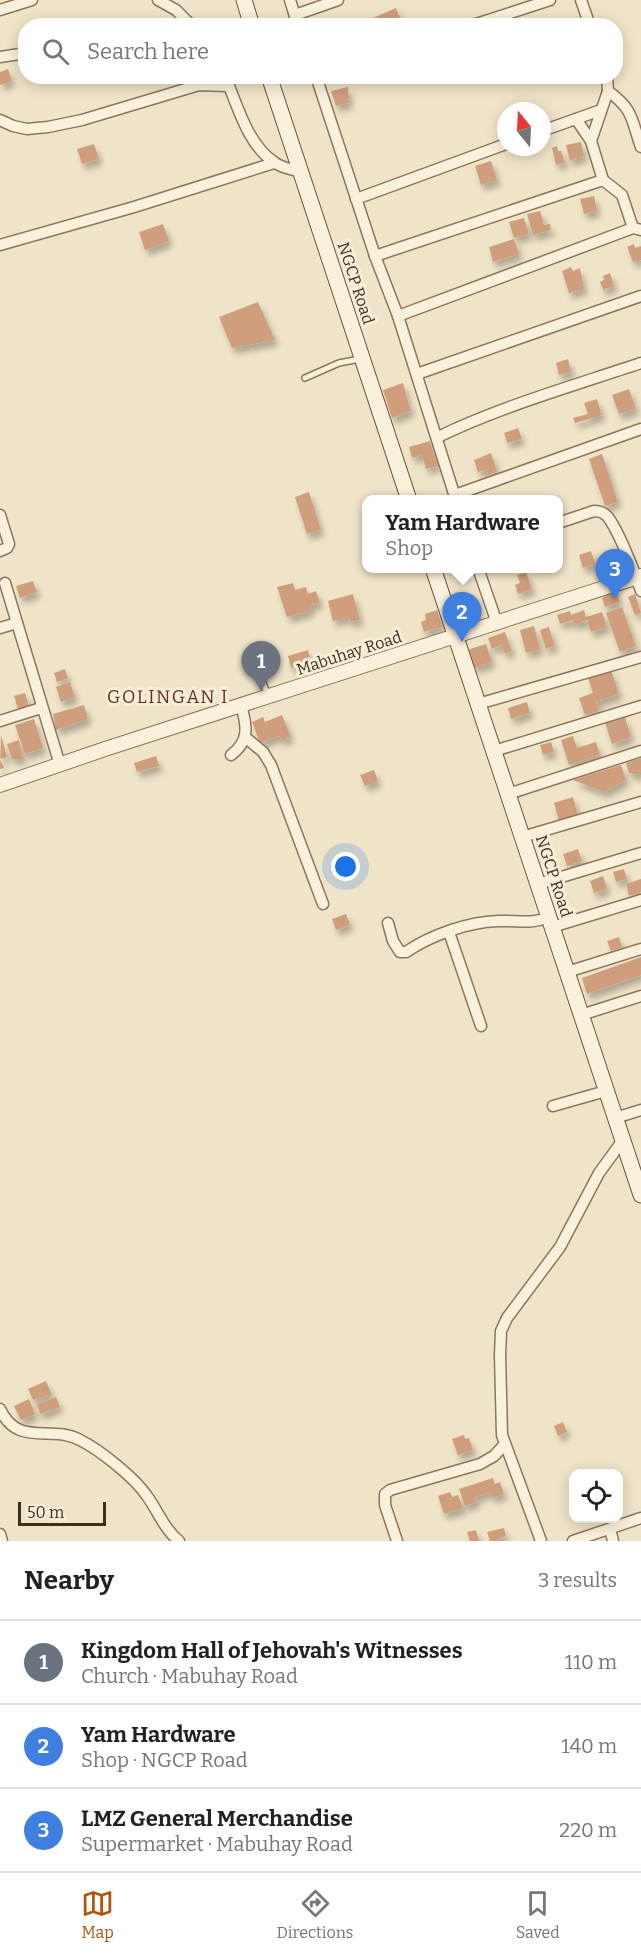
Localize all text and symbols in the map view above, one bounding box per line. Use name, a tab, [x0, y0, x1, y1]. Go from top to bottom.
search box	[18, 18, 623, 84]
icon: search	[39, 35, 72, 68]
text: Search here	[87, 38, 209, 65]
north arrow	[497, 102, 551, 156]
street label: NGCP Road	[334, 240, 378, 327]
popup	[362, 495, 563, 573]
text: Yam Hardware	[385, 509, 540, 536]
text: Shop	[385, 536, 433, 560]
pin: 3	[596, 550, 634, 599]
pin: 2	[442, 592, 482, 642]
street label: Mabuhay Road	[294, 627, 404, 679]
pin: 1	[242, 642, 280, 691]
district label: GOLINGAN I	[107, 686, 229, 708]
street label: NGCP Road	[532, 833, 576, 920]
your location	[331, 852, 360, 881]
map controls	[569, 1469, 623, 1523]
button: locate	[569, 1469, 623, 1523]
scale bar	[18, 1499, 106, 1526]
text: 50 m	[27, 1503, 64, 1522]
text: Nearby	[24, 1565, 114, 1596]
text: 3 results	[538, 1568, 617, 1592]
text: Kingdom Hall of Jehovah's Witnesses	[81, 1637, 463, 1664]
text: 1	[39, 1650, 48, 1674]
text: 110 m	[565, 1650, 617, 1674]
text: Church · Mabuhay Road	[81, 1664, 298, 1688]
text: Yam Hardware	[81, 1721, 236, 1748]
text: 2	[38, 1734, 49, 1758]
text: 140 m	[561, 1734, 617, 1758]
text: Shop · NGCP Road	[81, 1748, 248, 1772]
text: LMZ General Merchandise	[81, 1805, 353, 1832]
text: 3	[38, 1818, 49, 1842]
text: 220 m	[559, 1818, 617, 1842]
text: Supermarket · Mabuhay Road	[81, 1832, 353, 1856]
tab: Map	[81, 1887, 114, 1942]
tab: Directions	[277, 1887, 354, 1942]
tab: Saved	[516, 1887, 560, 1942]

